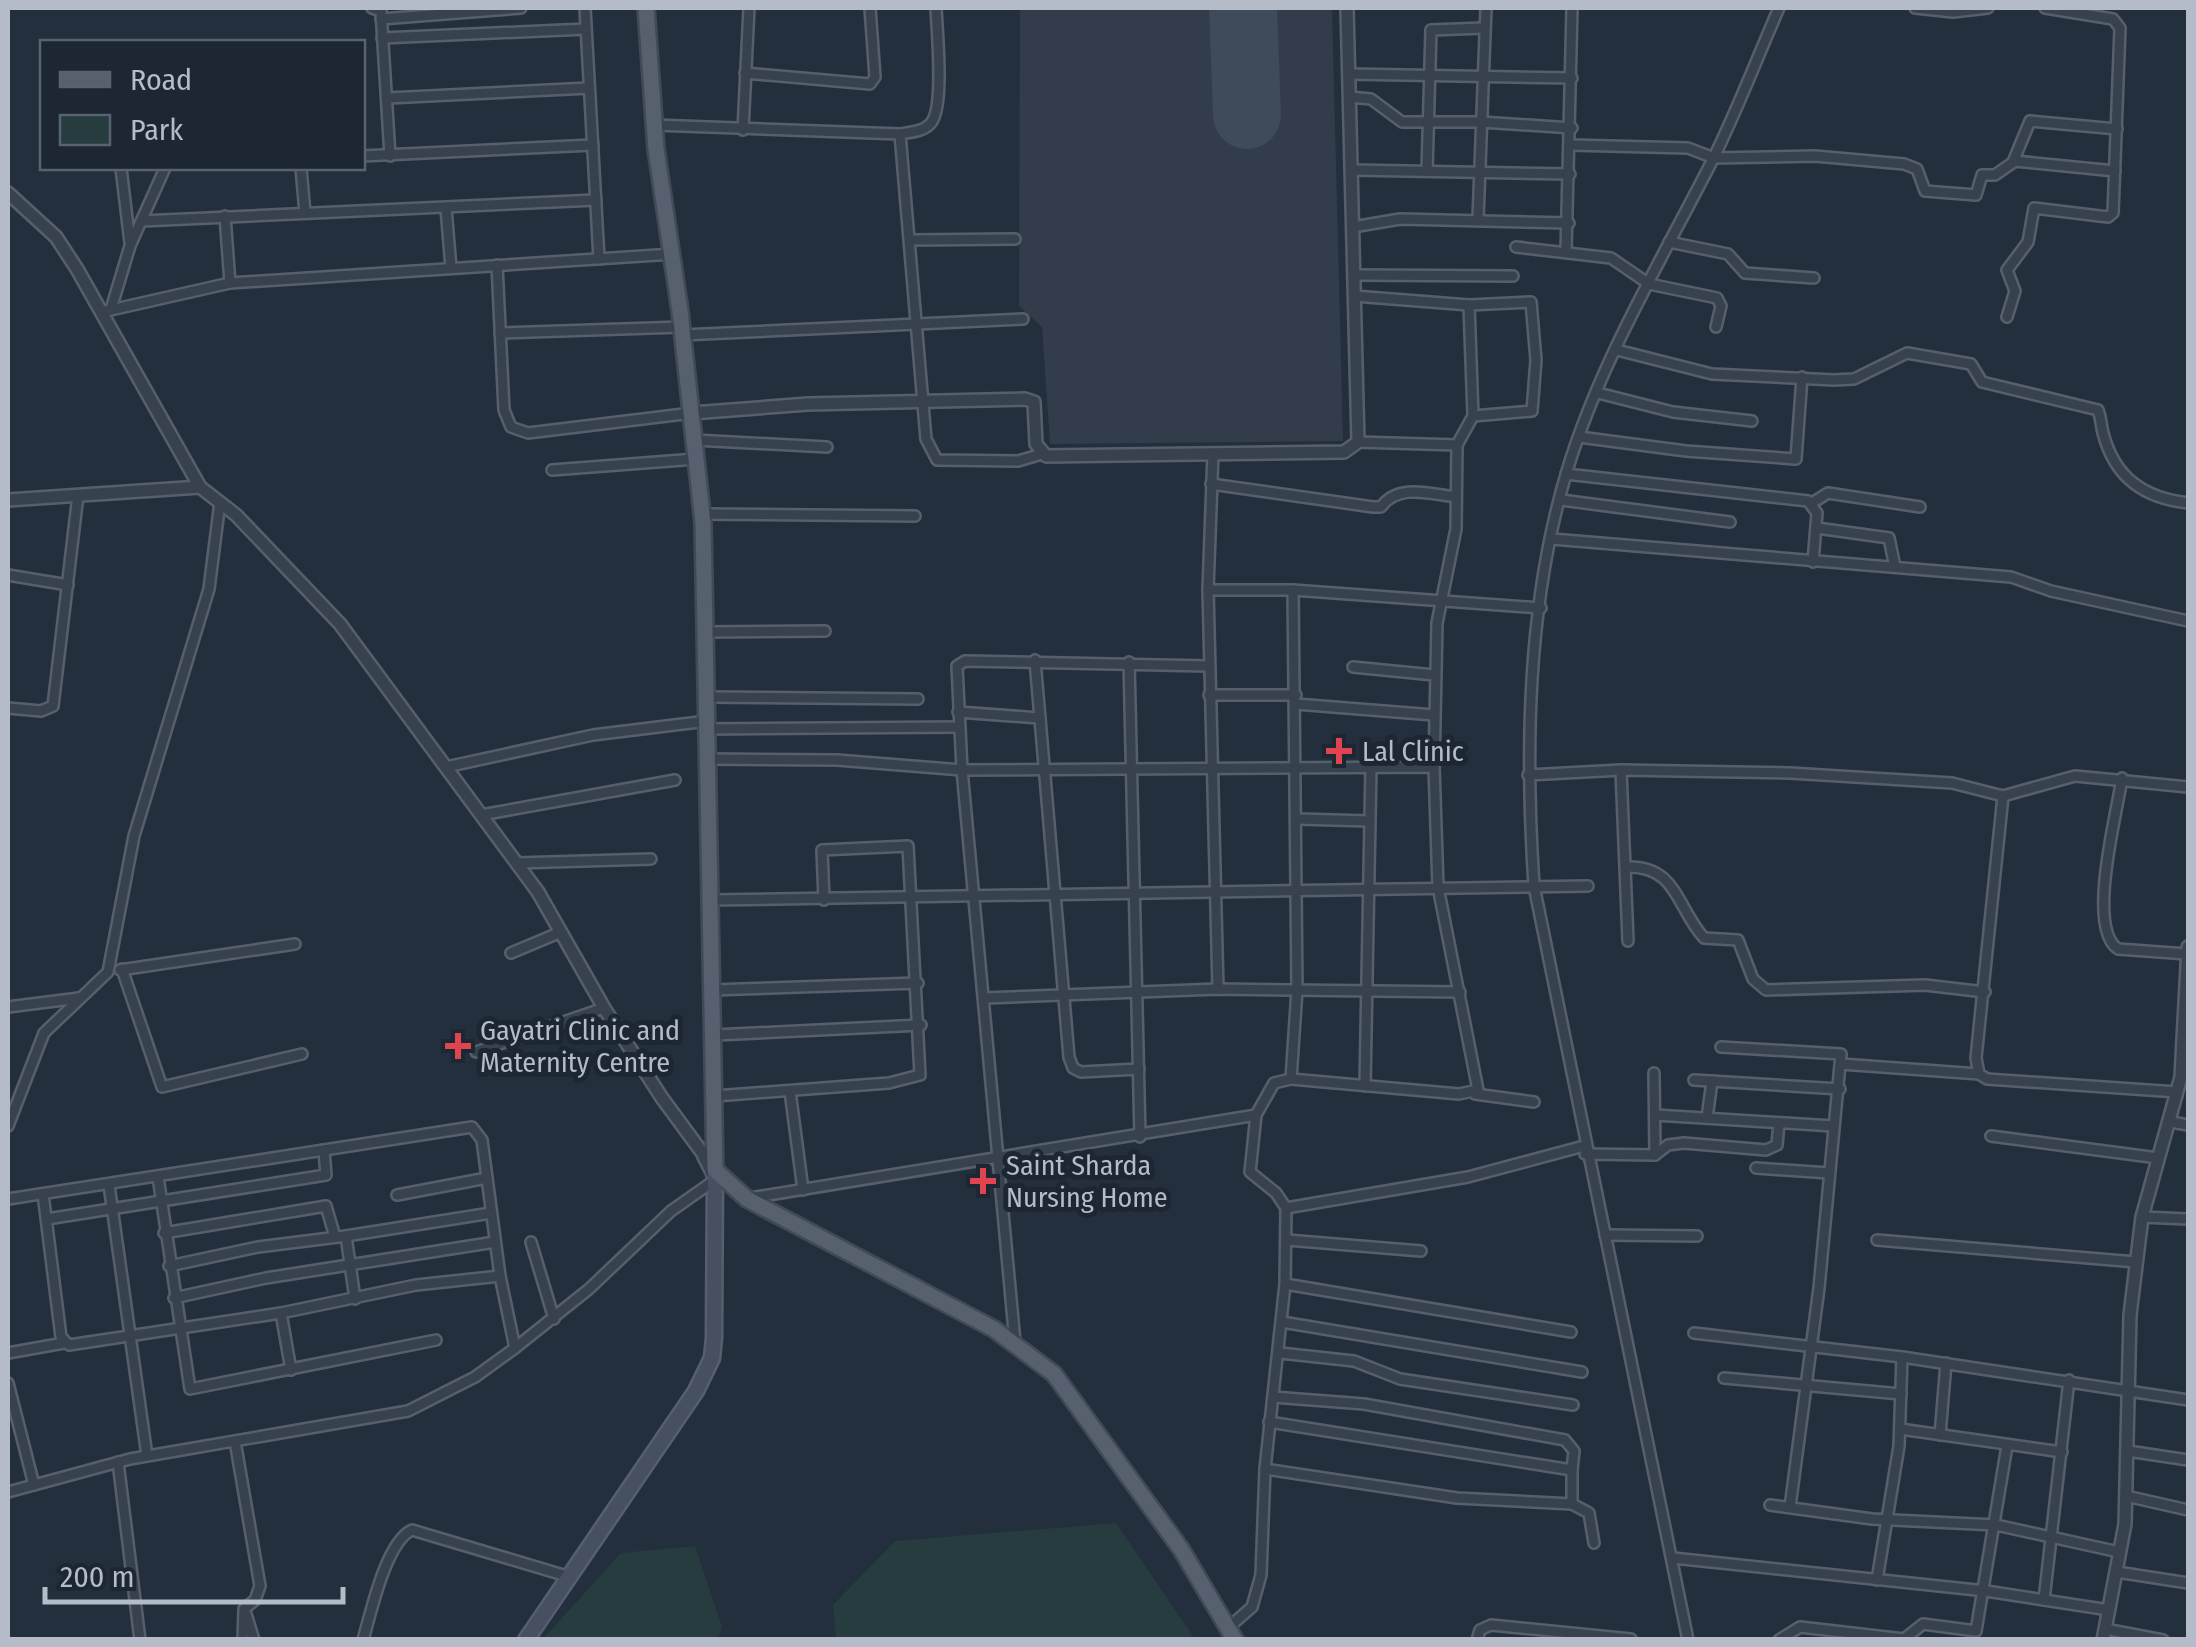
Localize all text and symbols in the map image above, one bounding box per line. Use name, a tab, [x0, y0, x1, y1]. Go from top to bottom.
legend	[40, 40, 365, 170]
text: Road	[130, 62, 192, 98]
text: Park	[130, 112, 183, 148]
place label: Lal Clinic	[1362, 735, 1464, 768]
marker: Lal Clinic	[1326, 738, 1352, 764]
place label: Gayatri Clinic and Maternity Centre	[480, 1014, 680, 1079]
marker: Gayatri Clinic and Maternity Centre	[445, 1033, 471, 1059]
place label: Saint Sharda Nursing Home	[1006, 1149, 1168, 1214]
marker: Saint Sharda Nursing Home	[970, 1168, 996, 1194]
scale bar	[45, 1542, 342, 1604]
text: 200 m	[60, 1559, 135, 1595]

